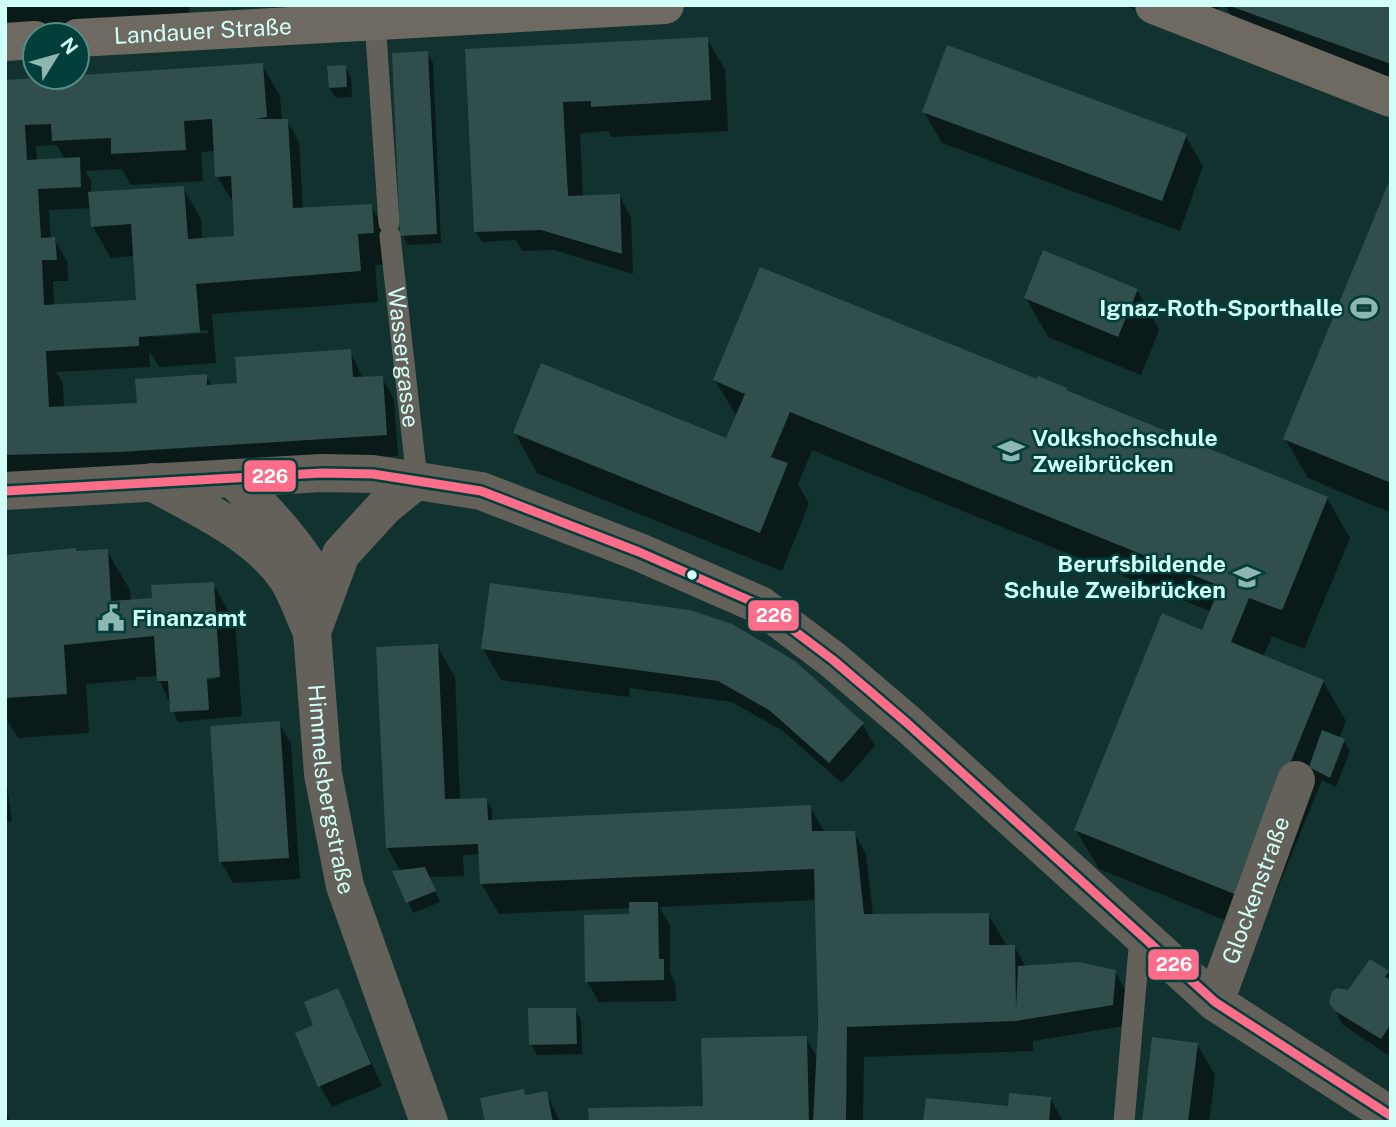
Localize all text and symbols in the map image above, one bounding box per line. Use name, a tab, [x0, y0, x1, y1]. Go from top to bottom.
street label: Landauer Straße	[113, 12, 292, 49]
north arrow	[21, 21, 91, 91]
text: N	[56, 33, 83, 58]
street label: Wassergasse	[383, 285, 425, 429]
sports icon: Ignaz-Roth-Sporthalle	[1349, 293, 1379, 323]
place label: Ignaz-Roth-Sporthalle	[1099, 294, 1343, 321]
place label: Volkshochschule Zweibrücken	[1032, 424, 1218, 477]
school or university icon: Volkshochschule Zweibrücken	[996, 436, 1026, 466]
line badge: 226	[243, 459, 297, 493]
text: 226	[252, 465, 288, 487]
place label: Berufsbildende Schule Zweibrücken	[1004, 550, 1226, 603]
school or university icon: Berufsbildende Schule Zweibrücken	[1232, 562, 1262, 592]
unlabelled marker	[685, 568, 699, 582]
line badge: 226	[747, 599, 800, 632]
public building icon: Finanzamt	[96, 603, 126, 633]
place label: Finanzamt	[132, 604, 247, 631]
text: 226	[756, 604, 792, 626]
street label: Himmelsbergstraße	[303, 683, 361, 898]
street label: Glockenstraße	[1216, 812, 1295, 968]
line badge: 226	[1147, 948, 1200, 981]
text: 226	[1156, 953, 1192, 975]

